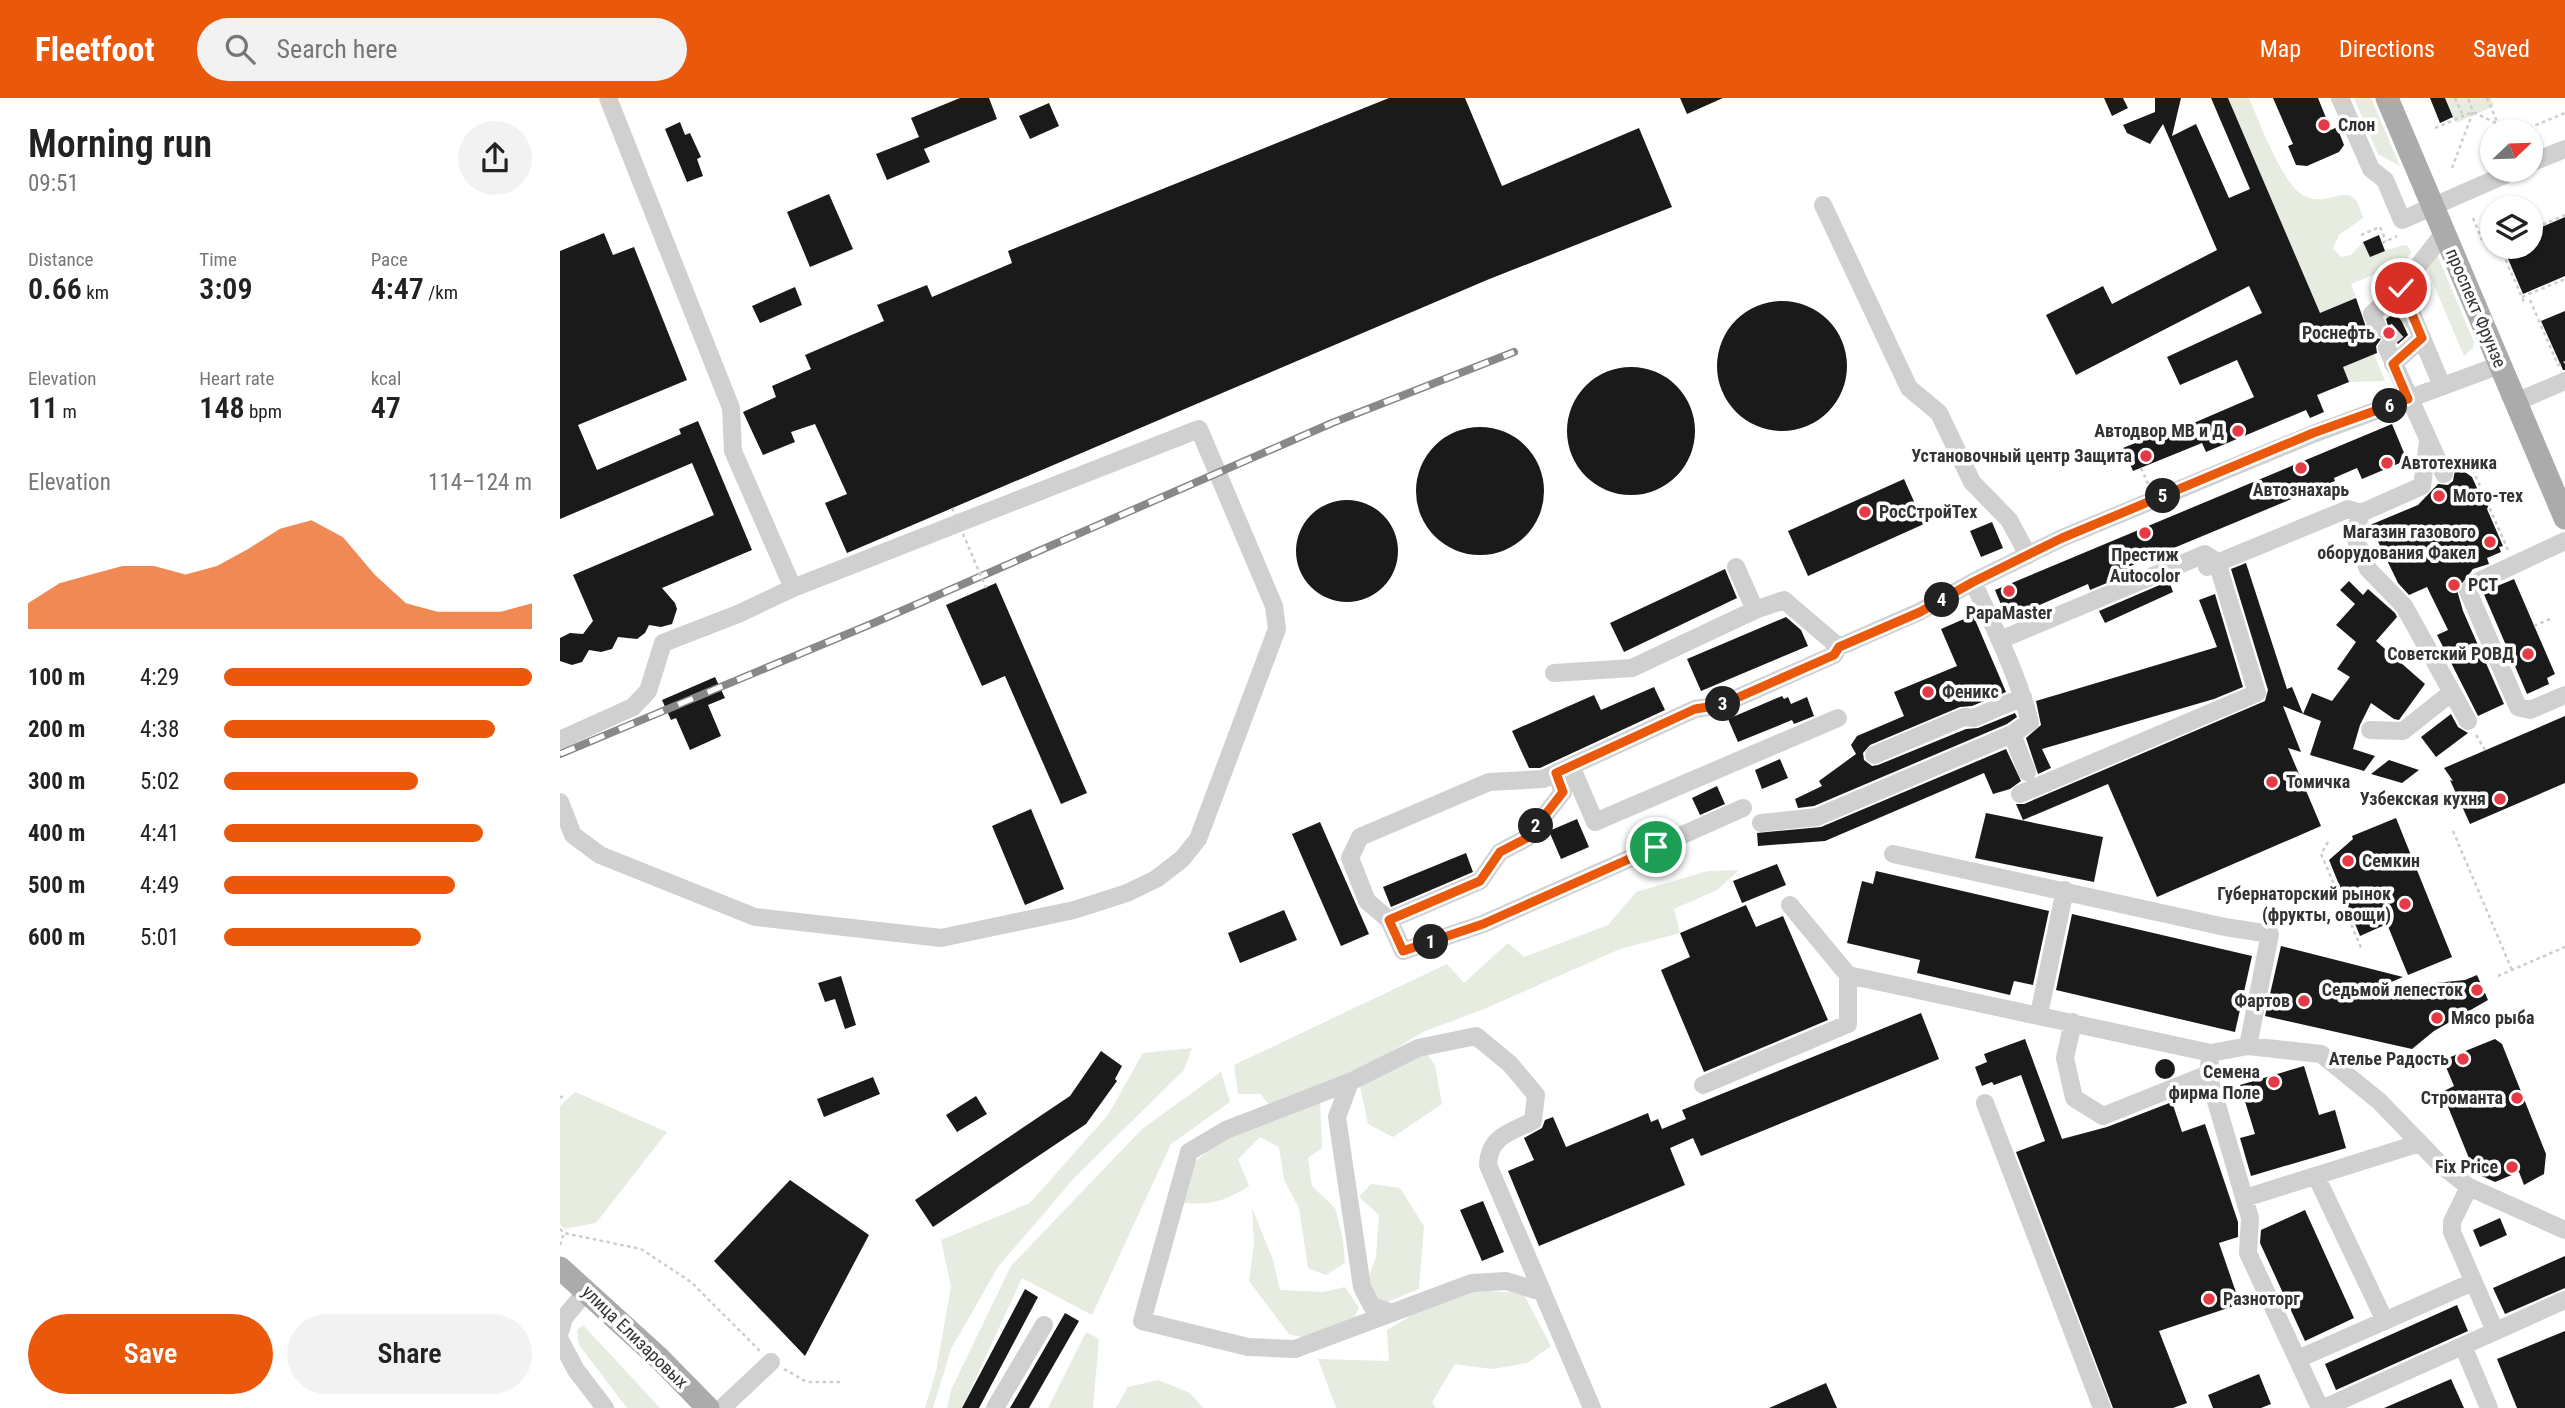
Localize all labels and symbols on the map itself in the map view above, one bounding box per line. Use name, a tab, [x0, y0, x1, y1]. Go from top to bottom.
place label: Слон	[2338, 114, 2375, 135]
marker: Слон	[2316, 117, 2332, 133]
north arrow	[2480, 119, 2543, 182]
street label: проспект Фрунзе	[2442, 245, 2511, 371]
pin	[2371, 258, 2431, 318]
place label: Роснефть	[2302, 322, 2375, 343]
marker: Роснефть	[2381, 325, 2397, 341]
pin: 6	[2372, 388, 2408, 424]
place label: Автодвор МВ и Д	[2094, 420, 2224, 441]
marker: Автодвор МВ и Д	[2230, 423, 2246, 439]
place label: Установочный центр Защита	[1911, 445, 2132, 466]
marker: Установочный центр Защита	[2138, 448, 2154, 464]
place label: Автотехника	[2401, 452, 2497, 473]
marker: Автотехника	[2379, 455, 2395, 471]
marker: Автознахарь	[2293, 460, 2309, 476]
pin: 5	[2146, 478, 2180, 514]
place label: Автознахарь	[2253, 479, 2349, 500]
place label: Мото-тех	[2453, 485, 2523, 506]
marker: Мото-тех	[2431, 488, 2447, 504]
place label: РосСтройТех	[1879, 501, 1977, 522]
marker: РосСтройТех	[1857, 504, 1873, 520]
place label: Магазин газового оборудования Факел	[2317, 521, 2476, 563]
marker: Престиж Autocolor	[2137, 525, 2153, 541]
marker: Магазин газового оборудования Факел	[2482, 534, 2498, 550]
place label: Престиж Autocolor	[2110, 544, 2180, 586]
place label: РСТ	[2468, 574, 2498, 595]
marker: РСТ	[2446, 577, 2462, 593]
pin: 4	[1924, 582, 1960, 618]
marker: PapaMaster	[2001, 583, 2017, 599]
place label: PapaMaster	[1966, 602, 2052, 623]
place label: Советский РОВД	[2387, 643, 2514, 664]
marker: Советский РОВД	[2520, 646, 2536, 662]
place label: Феникс	[1942, 681, 1999, 702]
marker: Феникс	[1920, 684, 1936, 700]
pin: 3	[1706, 686, 1740, 722]
place label: Томичка	[2286, 771, 2350, 792]
marker: Томичка	[2264, 774, 2280, 790]
place label: Узбекская кухня	[2360, 788, 2486, 809]
marker: Узбекская кухня	[2492, 791, 2508, 807]
pin: 2	[1518, 808, 1553, 844]
pin	[1626, 817, 1686, 877]
place label: Семкин	[2362, 850, 2420, 871]
marker: Семкин	[2340, 853, 2356, 869]
place label: Губернаторский рынок (фрукты, овощи)	[2217, 883, 2391, 926]
marker: Губернаторский рынок (фрукты, овощи)	[2397, 896, 2413, 912]
pin: 1	[1414, 924, 1448, 960]
place label: Седьмой лепесток	[2322, 979, 2463, 1000]
marker: Седьмой лепесток	[2469, 982, 2485, 998]
place label: Фартов	[2234, 990, 2290, 1011]
marker: Фартов	[2296, 993, 2312, 1009]
place label: Мясо рыба	[2451, 1007, 2535, 1028]
marker: Мясо рыба	[2429, 1010, 2445, 1026]
place label: Ателье Радость	[2329, 1048, 2449, 1069]
marker: Ателье Радость	[2455, 1051, 2471, 1067]
place label: Семена фирма Поле	[2169, 1061, 2260, 1103]
marker: Семена фирма Поле	[2266, 1074, 2282, 1090]
place label: Строманта	[2421, 1087, 2503, 1108]
marker: Строманта	[2509, 1090, 2525, 1106]
place label: Fix Price	[2435, 1156, 2498, 1177]
marker: Fix Price	[2504, 1159, 2520, 1175]
street label: улица Елизаровых	[578, 1281, 693, 1392]
place label: Разноторг	[2223, 1288, 2300, 1309]
marker: Разноторг	[2201, 1291, 2217, 1307]

